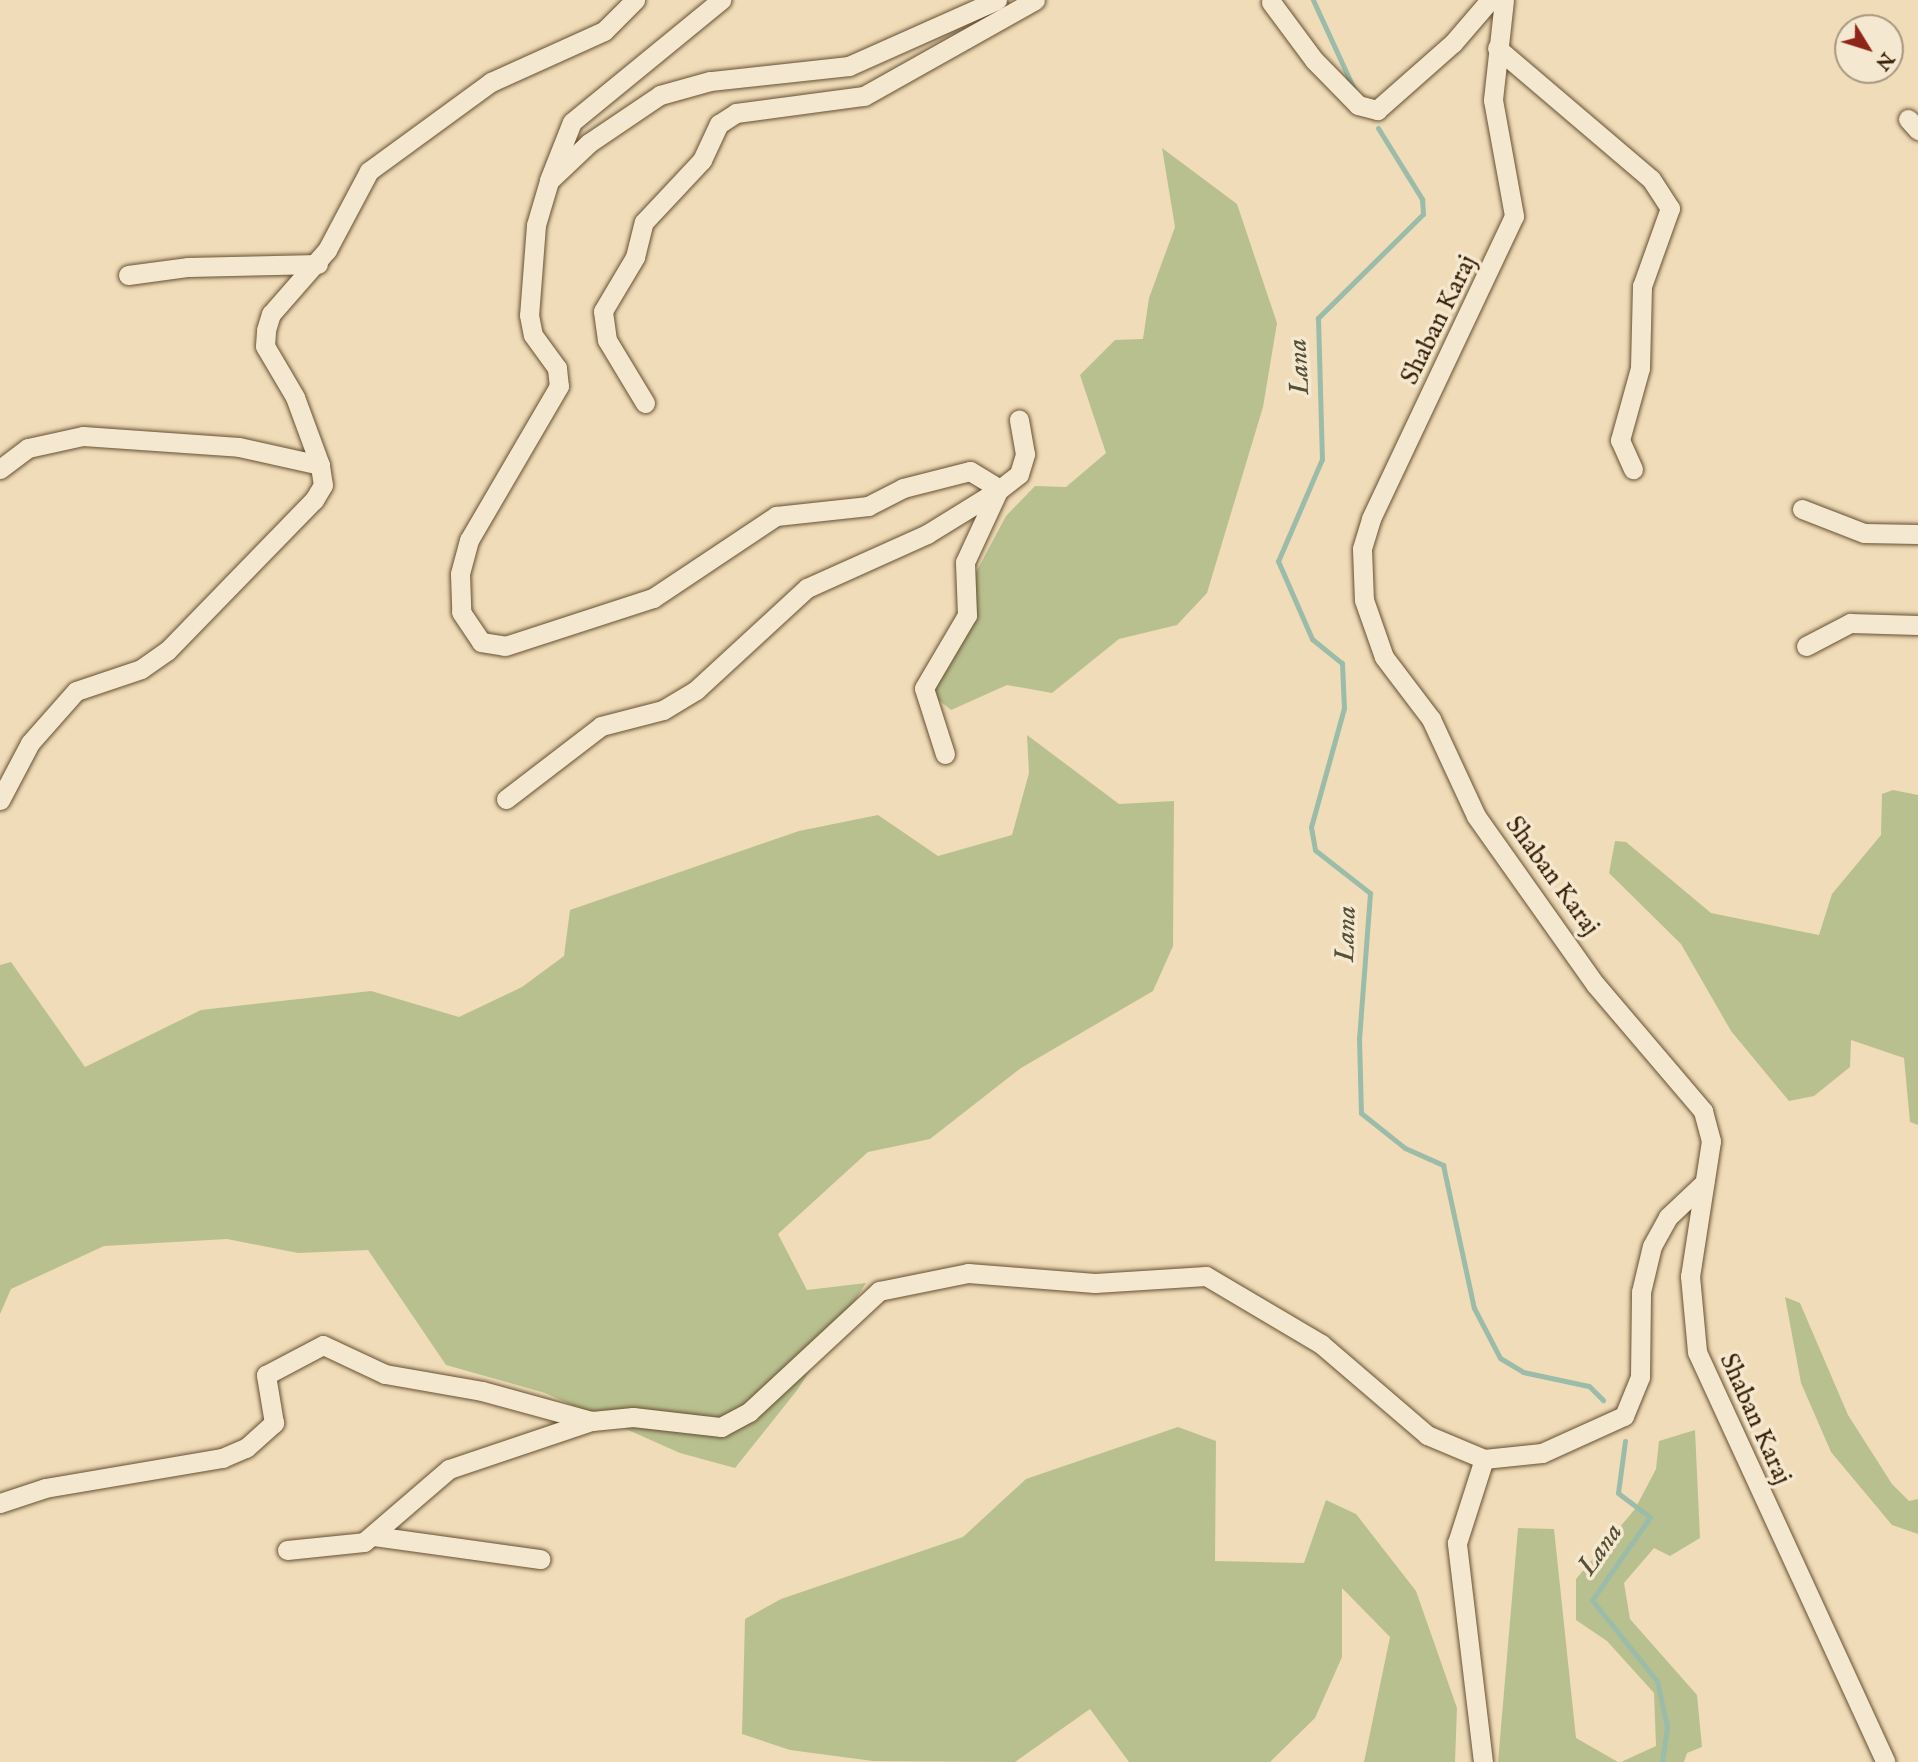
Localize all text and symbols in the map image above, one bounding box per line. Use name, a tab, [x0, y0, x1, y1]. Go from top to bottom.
north arrow	[1834, 14, 1904, 84]
text: N	[1869, 47, 1898, 75]
street label: Shaban Karaj	[1394, 250, 1484, 390]
water label: Lana	[1282, 338, 1318, 396]
street label: Shaban Karaj	[1498, 810, 1606, 942]
water label: Lana	[1329, 905, 1365, 963]
street label: Shaban Karaj	[1712, 1349, 1798, 1489]
water label: Lana	[1571, 1517, 1631, 1583]

